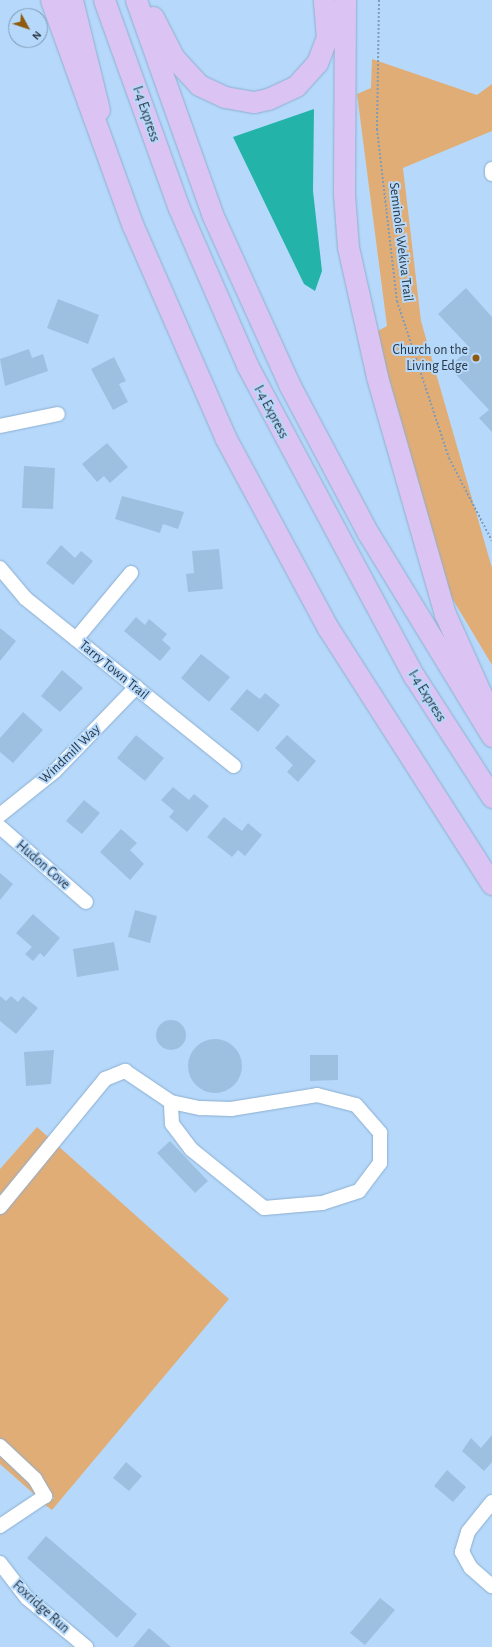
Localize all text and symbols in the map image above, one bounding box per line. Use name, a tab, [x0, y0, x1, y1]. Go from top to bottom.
north arrow	[8, 8, 48, 48]
text: N	[30, 29, 43, 42]
street label: I-4 Express	[129, 84, 163, 144]
street label: Seminole Wekiva Trail	[385, 181, 417, 303]
place label: Church on the Living Edge	[392, 342, 468, 374]
marker: Church on the Living Edge	[471, 353, 481, 363]
street label: I-4 Express	[250, 383, 292, 441]
street label: Tarry Town Trail	[76, 637, 152, 703]
street label: I-4 Express	[405, 667, 449, 725]
street label: Windmill Way	[36, 721, 104, 787]
street label: Hudon Cove	[13, 837, 73, 893]
street label: Foxridge Run	[9, 1577, 73, 1637]

